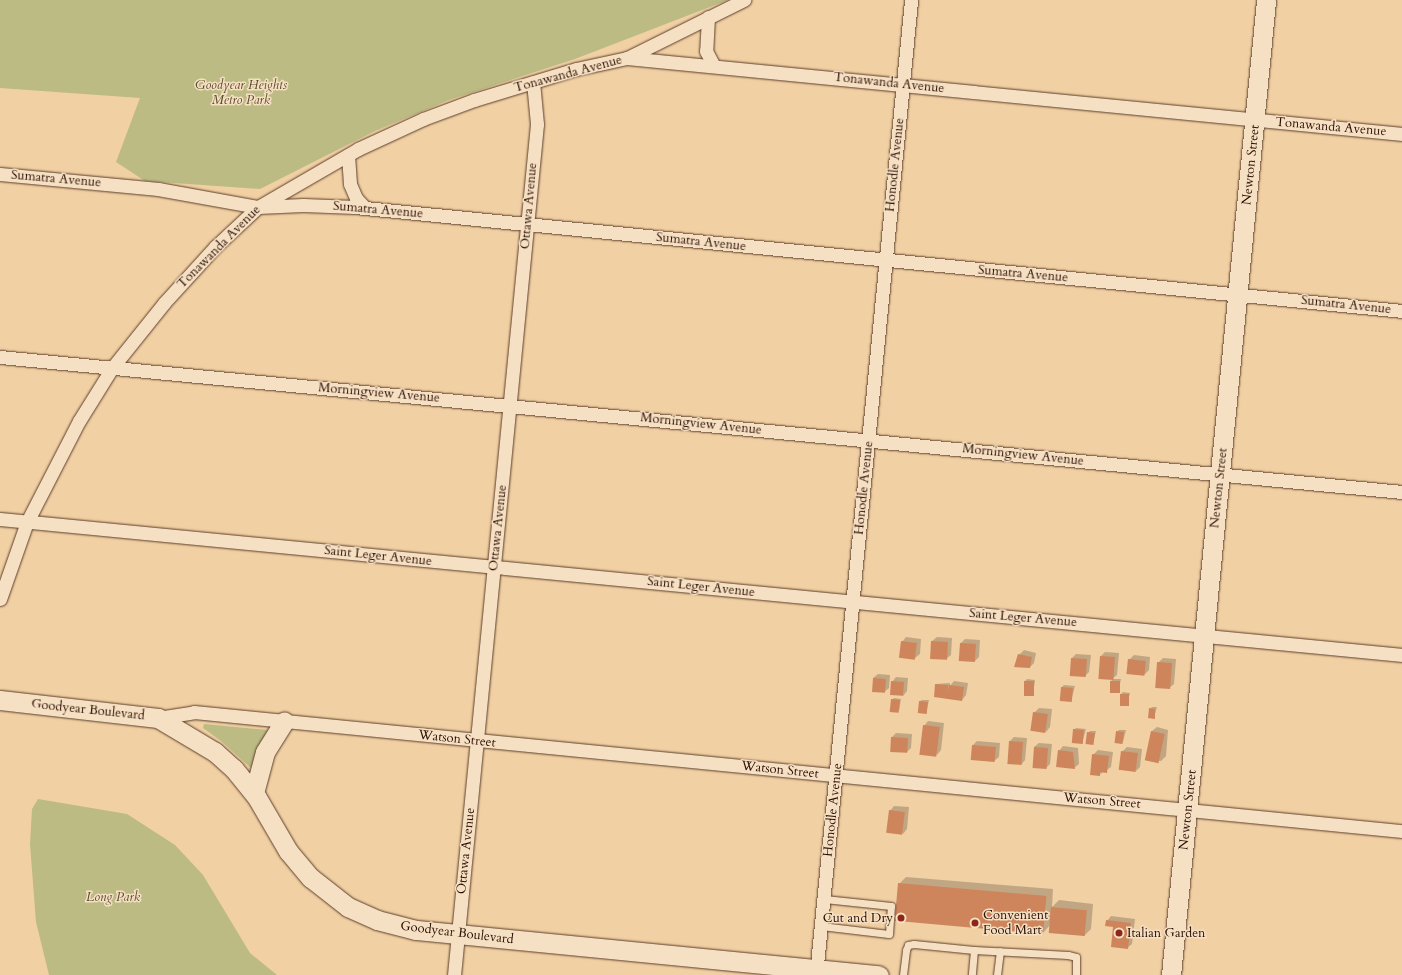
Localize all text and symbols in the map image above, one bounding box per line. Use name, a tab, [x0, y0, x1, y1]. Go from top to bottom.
street label: Tonawanda Avenue	[512, 52, 624, 96]
street label: Tonawanda Avenue	[833, 69, 945, 97]
park label: Goodyear Heights Metro Park	[195, 78, 287, 109]
street label: Tonawanda Avenue	[1275, 114, 1387, 140]
street label: Honodle Avenue	[882, 117, 908, 213]
street label: Newton Street	[1239, 124, 1263, 206]
street label: Ottawa Avenue	[517, 162, 541, 250]
street label: Sumatra Avenue	[10, 167, 102, 191]
street label: Sumatra Avenue	[332, 198, 424, 222]
street label: Tonawanda Avenue	[174, 202, 264, 292]
street label: Sumatra Avenue	[655, 230, 747, 254]
street label: Sumatra Avenue	[977, 262, 1069, 286]
street label: Sumatra Avenue	[1300, 293, 1392, 317]
street label: Morningview Avenue	[318, 380, 440, 406]
street label: Morningview Avenue	[640, 410, 762, 438]
street label: Honodle Avenue	[851, 440, 877, 536]
street label: Morningview Avenue	[962, 441, 1084, 469]
street label: Newton Street	[1207, 447, 1231, 529]
street label: Ottawa Avenue	[486, 484, 510, 572]
street label: Saint Leger Avenue	[323, 543, 433, 569]
street label: Saint Leger Avenue	[646, 574, 756, 600]
street label: Saint Leger Avenue	[968, 606, 1078, 630]
street label: Goodyear Boulevard	[31, 696, 145, 724]
street label: Watson Street	[418, 727, 496, 751]
street label: Watson Street	[741, 758, 819, 782]
street label: Honodle Avenue	[820, 762, 846, 858]
street label: Newton Street	[1176, 769, 1200, 851]
street label: Watson Street	[1063, 790, 1141, 812]
street label: Ottawa Avenue	[454, 807, 478, 895]
park label: Long Park	[86, 889, 140, 905]
place label: Convenient Food Mart	[983, 908, 1048, 939]
place label: Cut and Dry	[823, 910, 893, 926]
marker: Cut and Dry	[896, 913, 906, 923]
street label: Goodyear Boulevard	[400, 918, 514, 948]
marker: Convenient Food Mart	[970, 918, 980, 928]
place label: Italian Garden	[1127, 925, 1205, 941]
marker: Italian Garden	[1114, 928, 1124, 938]

